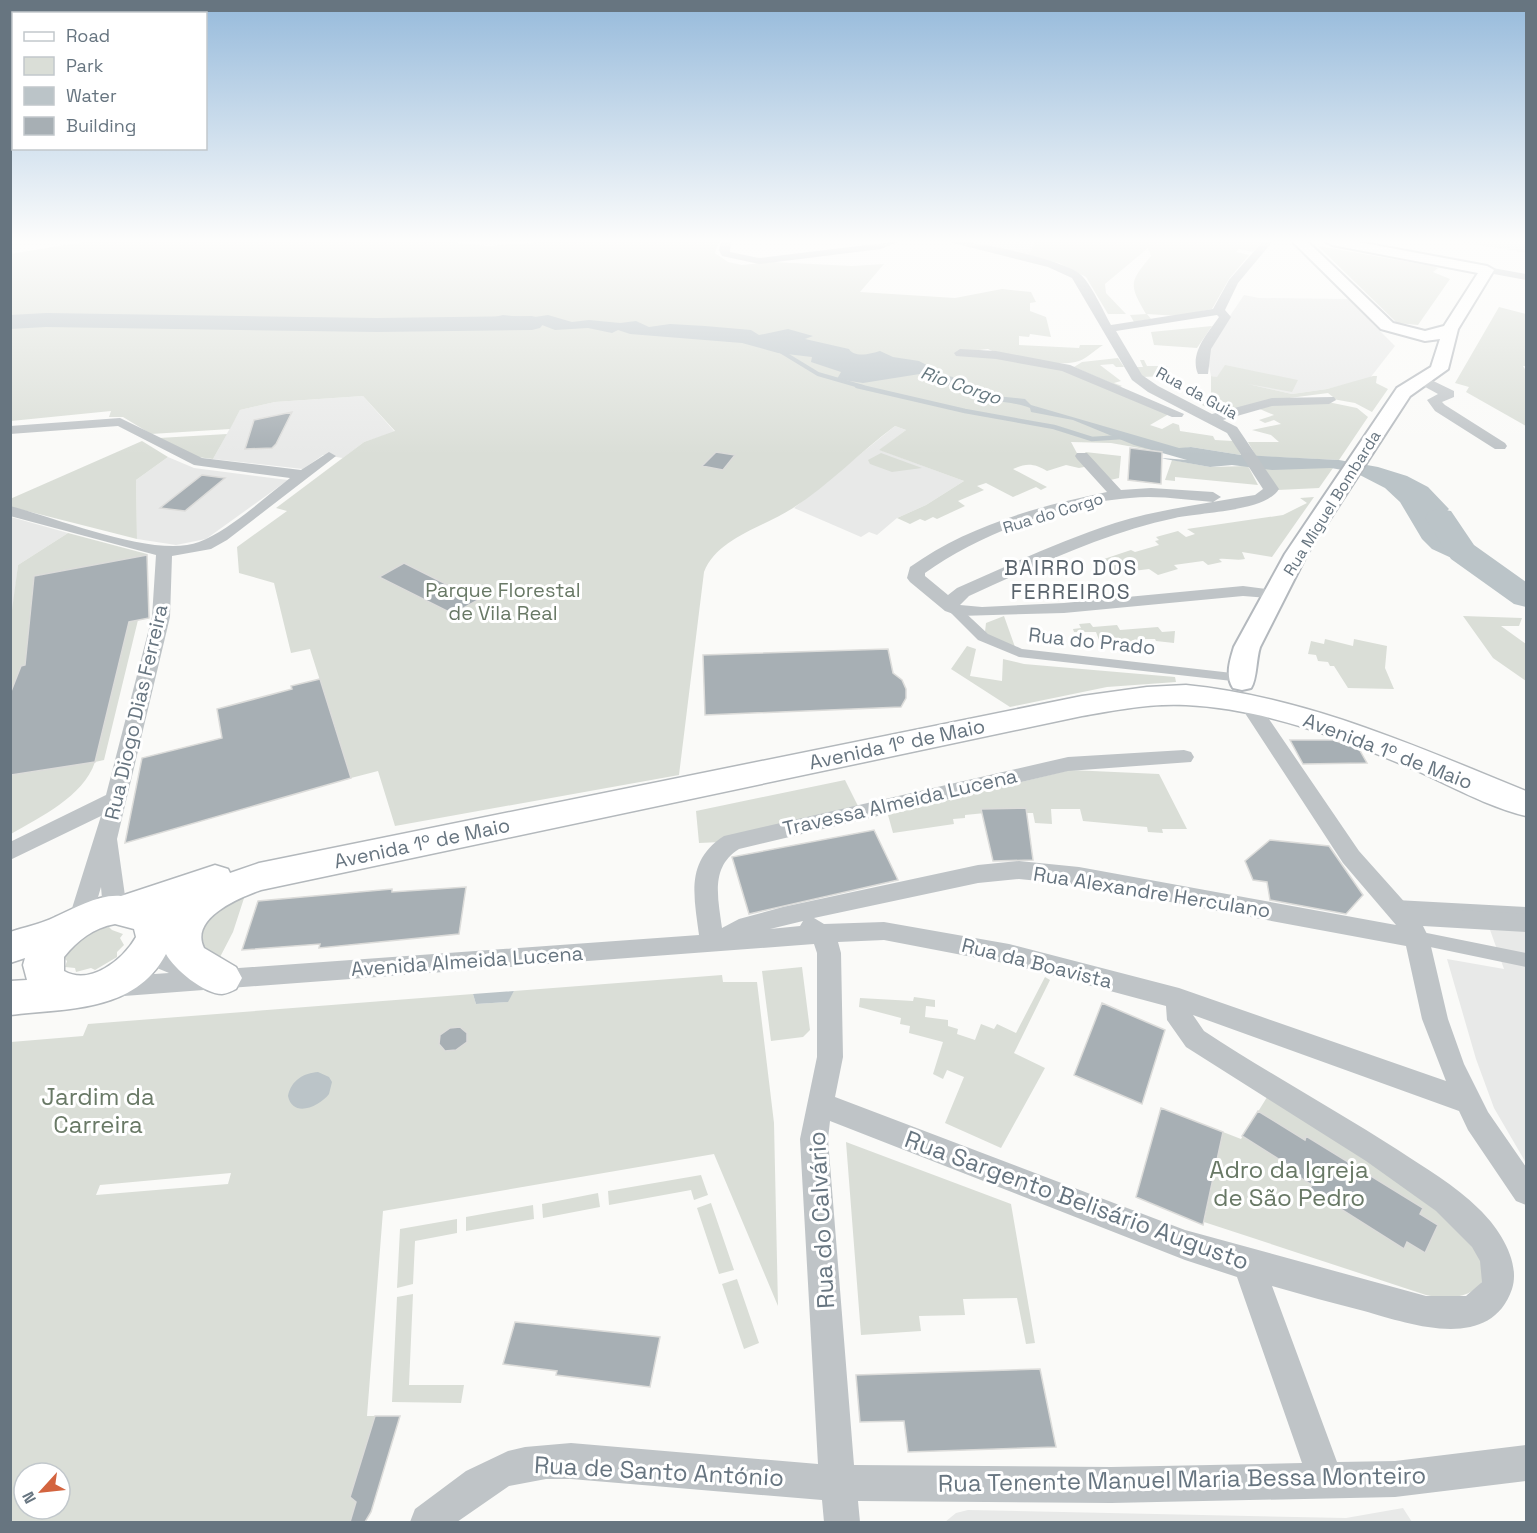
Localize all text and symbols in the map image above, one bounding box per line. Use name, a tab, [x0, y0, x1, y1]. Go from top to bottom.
legend	[12, 12, 207, 150]
text: Road	[66, 24, 110, 47]
text: Park	[66, 54, 104, 77]
text: Water	[66, 84, 117, 107]
text: Building	[66, 114, 136, 137]
water label: Rio Corgo	[918, 361, 1005, 410]
street label: Rua da Guia	[1152, 362, 1242, 424]
street label: Rua Miguel Bombarda	[1279, 426, 1385, 580]
street label: Rua do Corgo	[1000, 488, 1106, 538]
district label: BAIRRO DOS FERREIROS	[1004, 554, 1138, 605]
park label: Parque Florestal de Vila Real	[425, 577, 581, 626]
street label: Rua Diogo Dias Ferreira	[99, 602, 173, 822]
street label: Rua do Prado	[1027, 621, 1157, 661]
street label: Avenida 1º de Maio	[1300, 707, 1476, 795]
street label: Avenida 1º de Maio	[807, 713, 987, 775]
street label: Travessa Almeida Lucena	[780, 762, 1020, 842]
street label: Avenida 1º de Maio	[332, 812, 512, 874]
street label: Rua Alexandre Herculano	[1032, 860, 1272, 924]
street label: Rua da Boavista	[959, 932, 1115, 994]
street label: Avenida Almeida Lucena	[350, 940, 584, 982]
park label: Jardim da Carreira	[41, 1081, 155, 1140]
street label: Rua Sargento Belisário Augusto	[901, 1123, 1253, 1277]
street label: Rua do Calvário	[801, 1131, 841, 1309]
park label: Adro da Igreja de São Pedro	[1209, 1154, 1369, 1213]
street label: Rua de Santo António	[533, 1449, 785, 1493]
street label: Rua Tenente Manuel Maria Bessa Monteiro	[938, 1459, 1426, 1499]
north arrow	[12, 1461, 72, 1521]
text: N	[17, 1488, 41, 1507]

